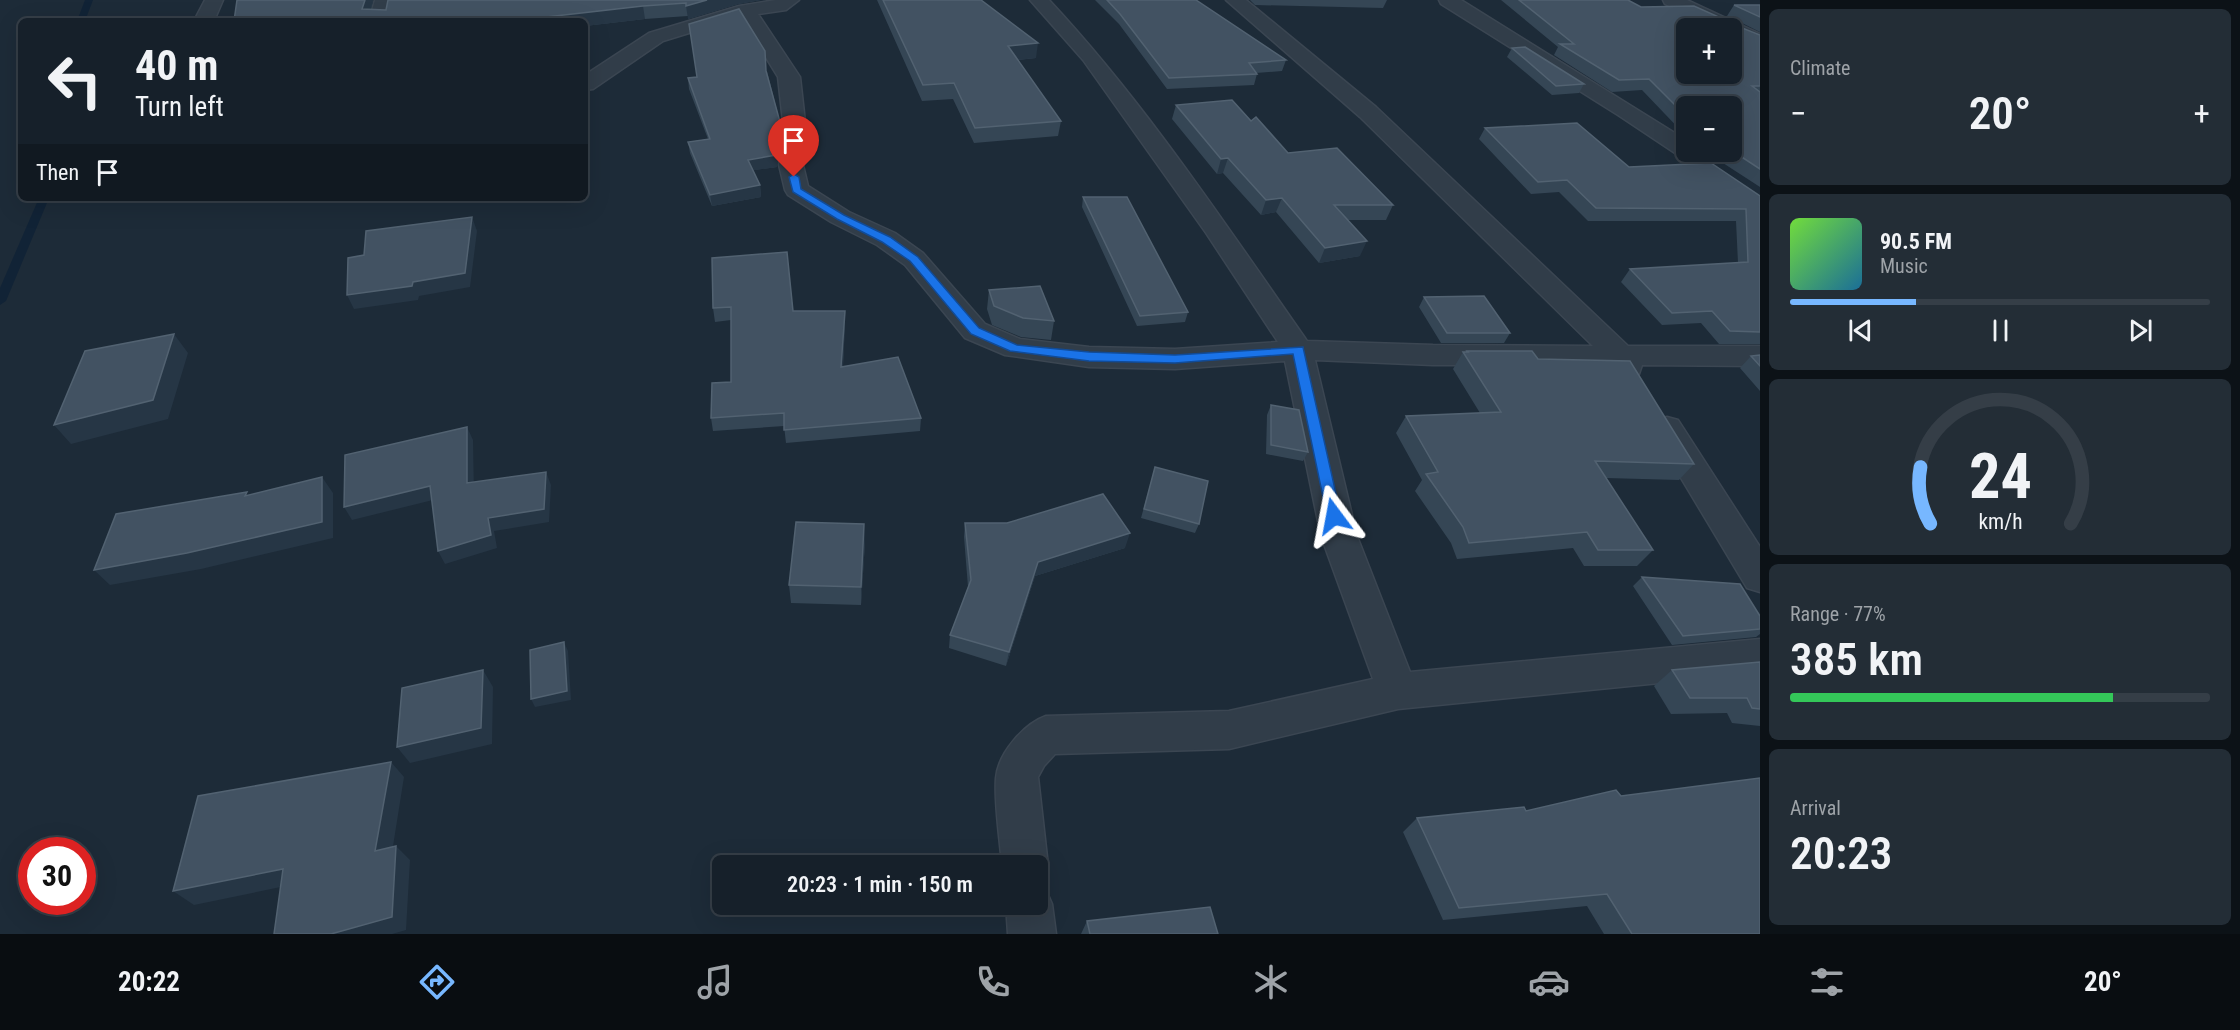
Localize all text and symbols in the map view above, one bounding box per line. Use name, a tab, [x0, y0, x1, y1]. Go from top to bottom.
map controls	[1676, 18, 1742, 162]
button: +	[1676, 18, 1742, 84]
text: 40 m	[135, 41, 218, 90]
icon: left	[36, 42, 114, 120]
text: Climate	[1790, 56, 1850, 80]
text: 20°	[1969, 87, 2031, 140]
text: Turn left	[135, 91, 224, 123]
text: −	[1790, 94, 1807, 133]
text: +	[2194, 94, 2210, 133]
button: −	[1676, 96, 1742, 162]
pin	[768, 115, 819, 177]
icon: arrive	[777, 124, 810, 157]
icon: arrive	[91, 156, 124, 189]
text: Then	[36, 160, 79, 185]
text: 90.5 FM	[1880, 229, 1952, 254]
text: Music	[1880, 254, 1928, 278]
icon: previous	[1844, 314, 1877, 347]
icon: pause	[1984, 314, 2017, 347]
icon: next	[2124, 314, 2157, 347]
text: 24	[1968, 440, 2032, 513]
position arrow	[1302, 484, 1366, 548]
text: km/h	[1978, 509, 2022, 534]
text: Range · 77%	[1790, 602, 1886, 626]
text: 385 km	[1790, 633, 1923, 686]
text: Arrival	[1790, 796, 1841, 820]
text: 20:23	[1790, 827, 1892, 880]
speed limit sign: 30	[18, 837, 96, 915]
text: 20:23 · 1 min · 150 m	[787, 872, 973, 897]
icon: directions	[416, 961, 458, 1003]
icon: music	[694, 961, 736, 1003]
icon: phone	[972, 961, 1014, 1003]
icon: climate	[1250, 961, 1292, 1003]
icon: car	[1528, 961, 1570, 1003]
icon: filters	[1806, 961, 1848, 1003]
text: 20:22	[118, 966, 180, 998]
text: 20°	[2084, 966, 2122, 998]

